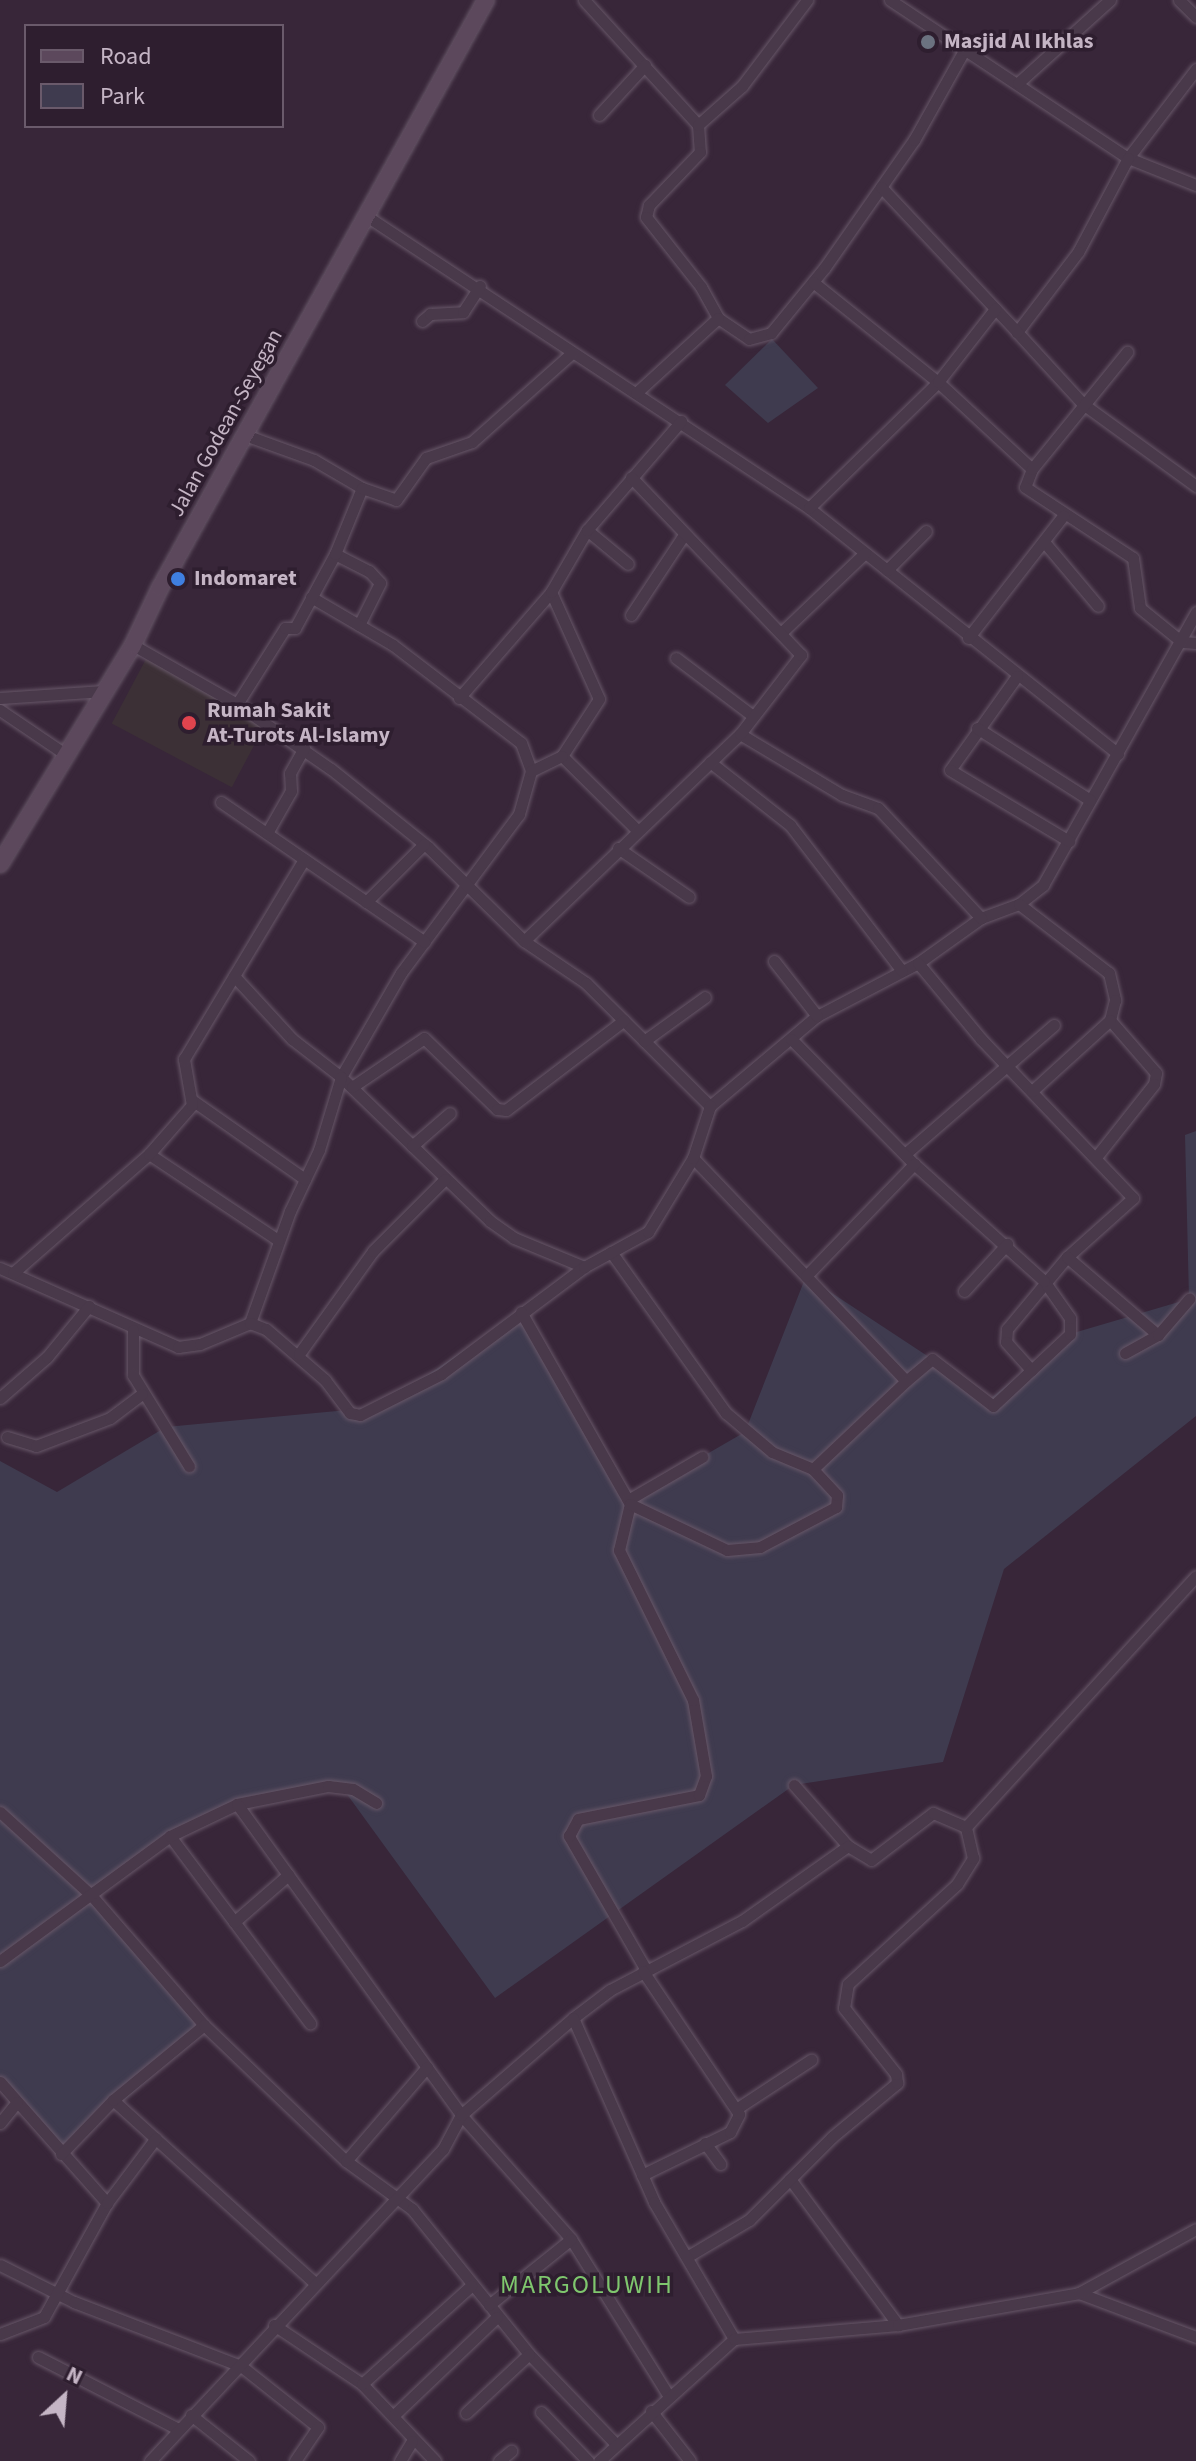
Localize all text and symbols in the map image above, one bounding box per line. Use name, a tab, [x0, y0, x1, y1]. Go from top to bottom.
legend	[24, 24, 284, 128]
place label: Masjid Al Ikhlas	[944, 29, 1093, 55]
marker: Masjid Al Ikhlas	[919, 33, 937, 51]
text: Road	[100, 39, 152, 74]
text: Park	[100, 79, 145, 114]
street label: Jalan Godean-Seyegan	[164, 325, 288, 521]
place label: Indomaret	[194, 566, 297, 592]
marker: Indomaret	[169, 570, 187, 588]
place label: Rumah Sakit At-Turots Al-Islamy	[207, 697, 390, 748]
marker: Rumah Sakit At-Turots Al-Islamy	[178, 712, 200, 734]
district label: MARGOLUWIH	[500, 2269, 674, 2301]
north arrow	[24, 2357, 104, 2437]
text: N	[61, 2358, 88, 2393]

